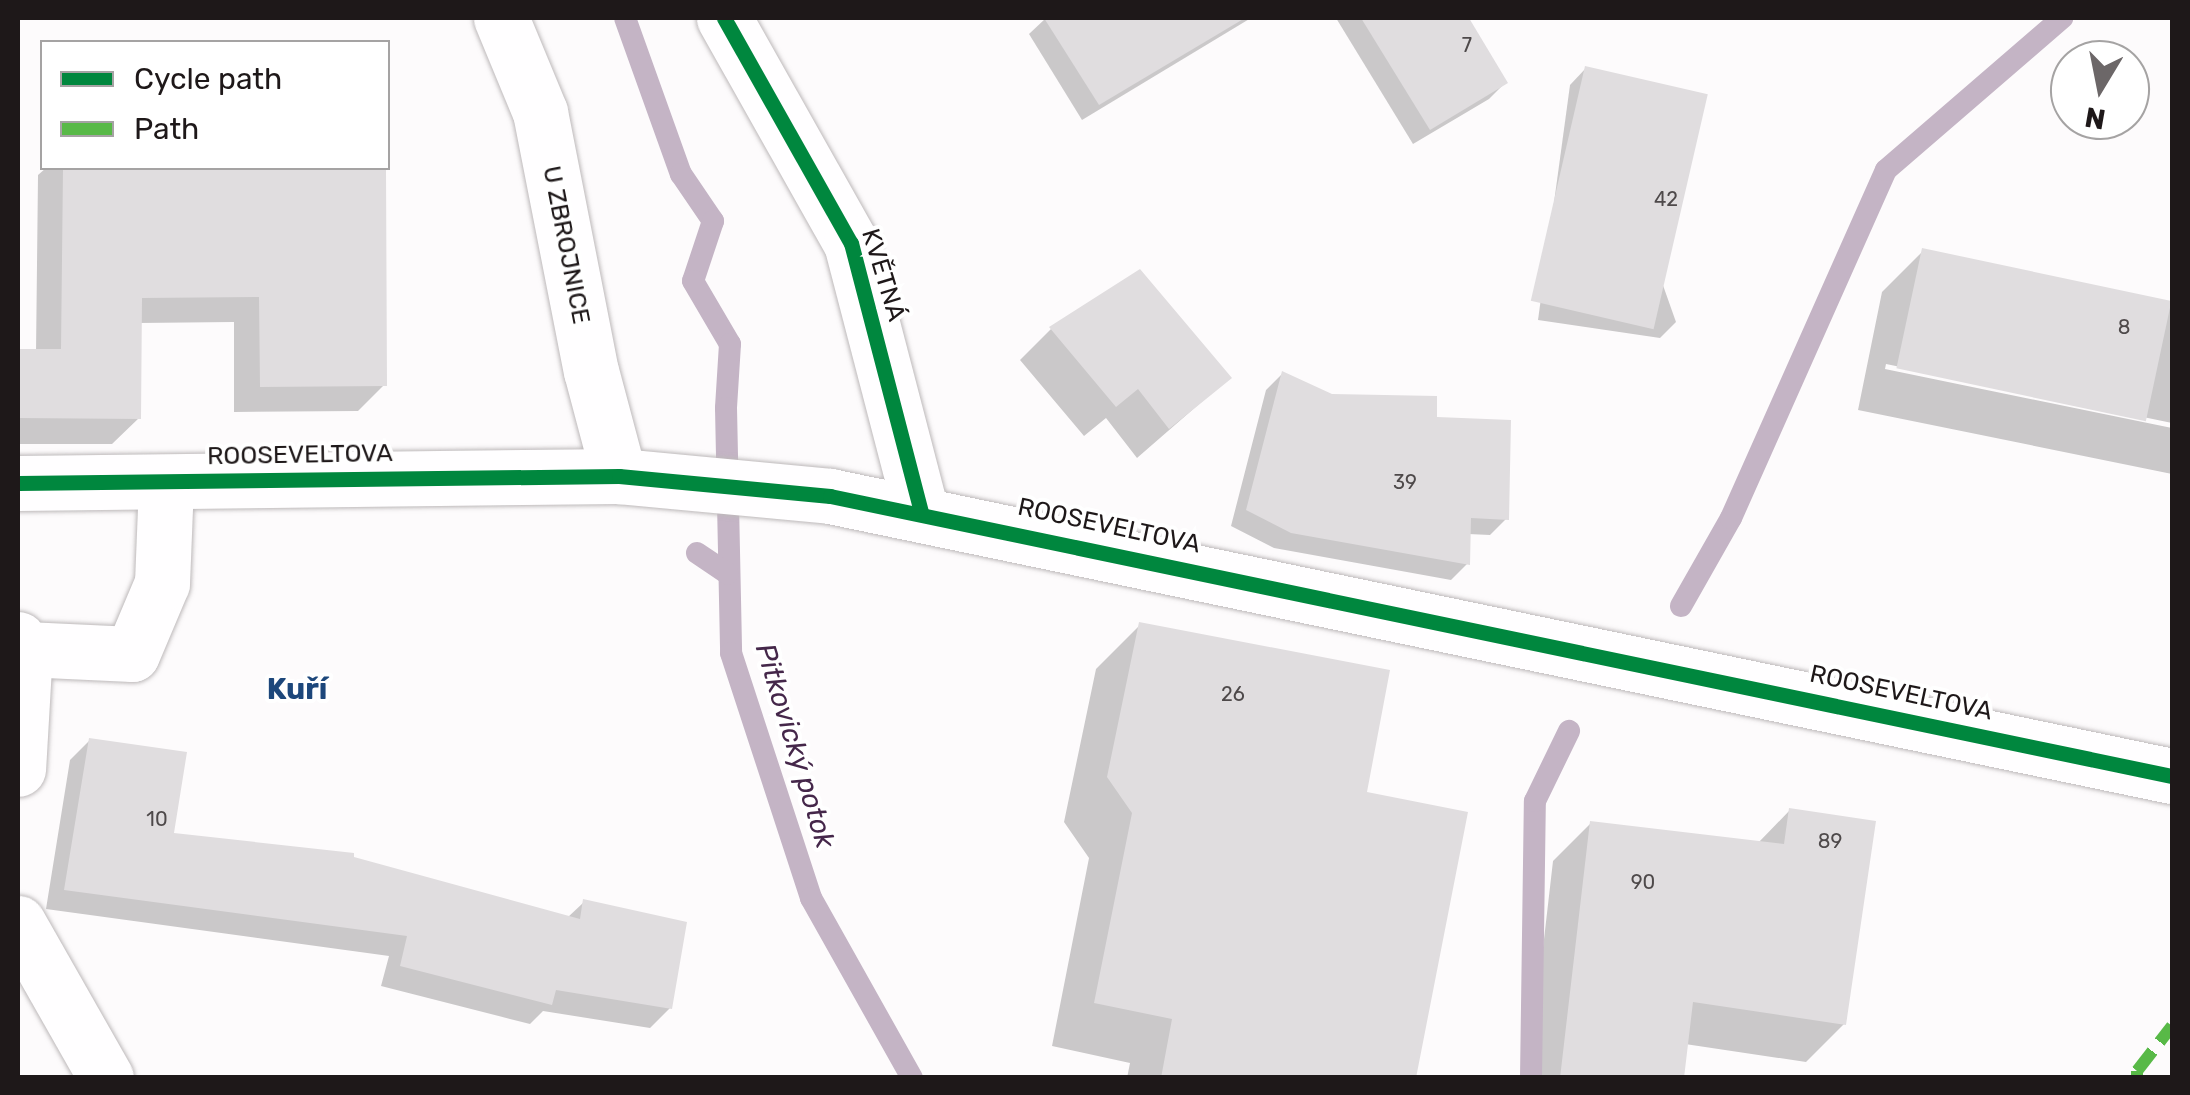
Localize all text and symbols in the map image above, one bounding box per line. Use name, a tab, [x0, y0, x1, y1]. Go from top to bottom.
house number: 7	[1462, 33, 1472, 57]
legend	[40, 40, 390, 170]
north arrow	[2050, 40, 2150, 140]
text: Cycle path	[134, 61, 282, 97]
text: N	[2082, 100, 2108, 136]
text: Path	[134, 111, 199, 147]
street label: U ZBROJNICE	[536, 163, 596, 327]
house number: 42	[1654, 187, 1678, 211]
street label: KVĚTNÁ	[855, 225, 911, 325]
house number: 8	[2118, 315, 2130, 339]
street label: ROOSEVELTOVA	[207, 438, 393, 472]
house number: 39	[1393, 470, 1417, 494]
street label: ROOSEVELTOVA	[1015, 492, 1203, 560]
water label: Pitkovický potok	[748, 639, 842, 853]
street label: ROOSEVELTOVA	[1807, 659, 1995, 727]
district label: Kuří	[267, 671, 327, 707]
house number: 26	[1221, 682, 1245, 706]
house number: 10	[146, 807, 168, 831]
house number: 89	[1818, 829, 1842, 853]
house number: 90	[1631, 870, 1655, 894]

